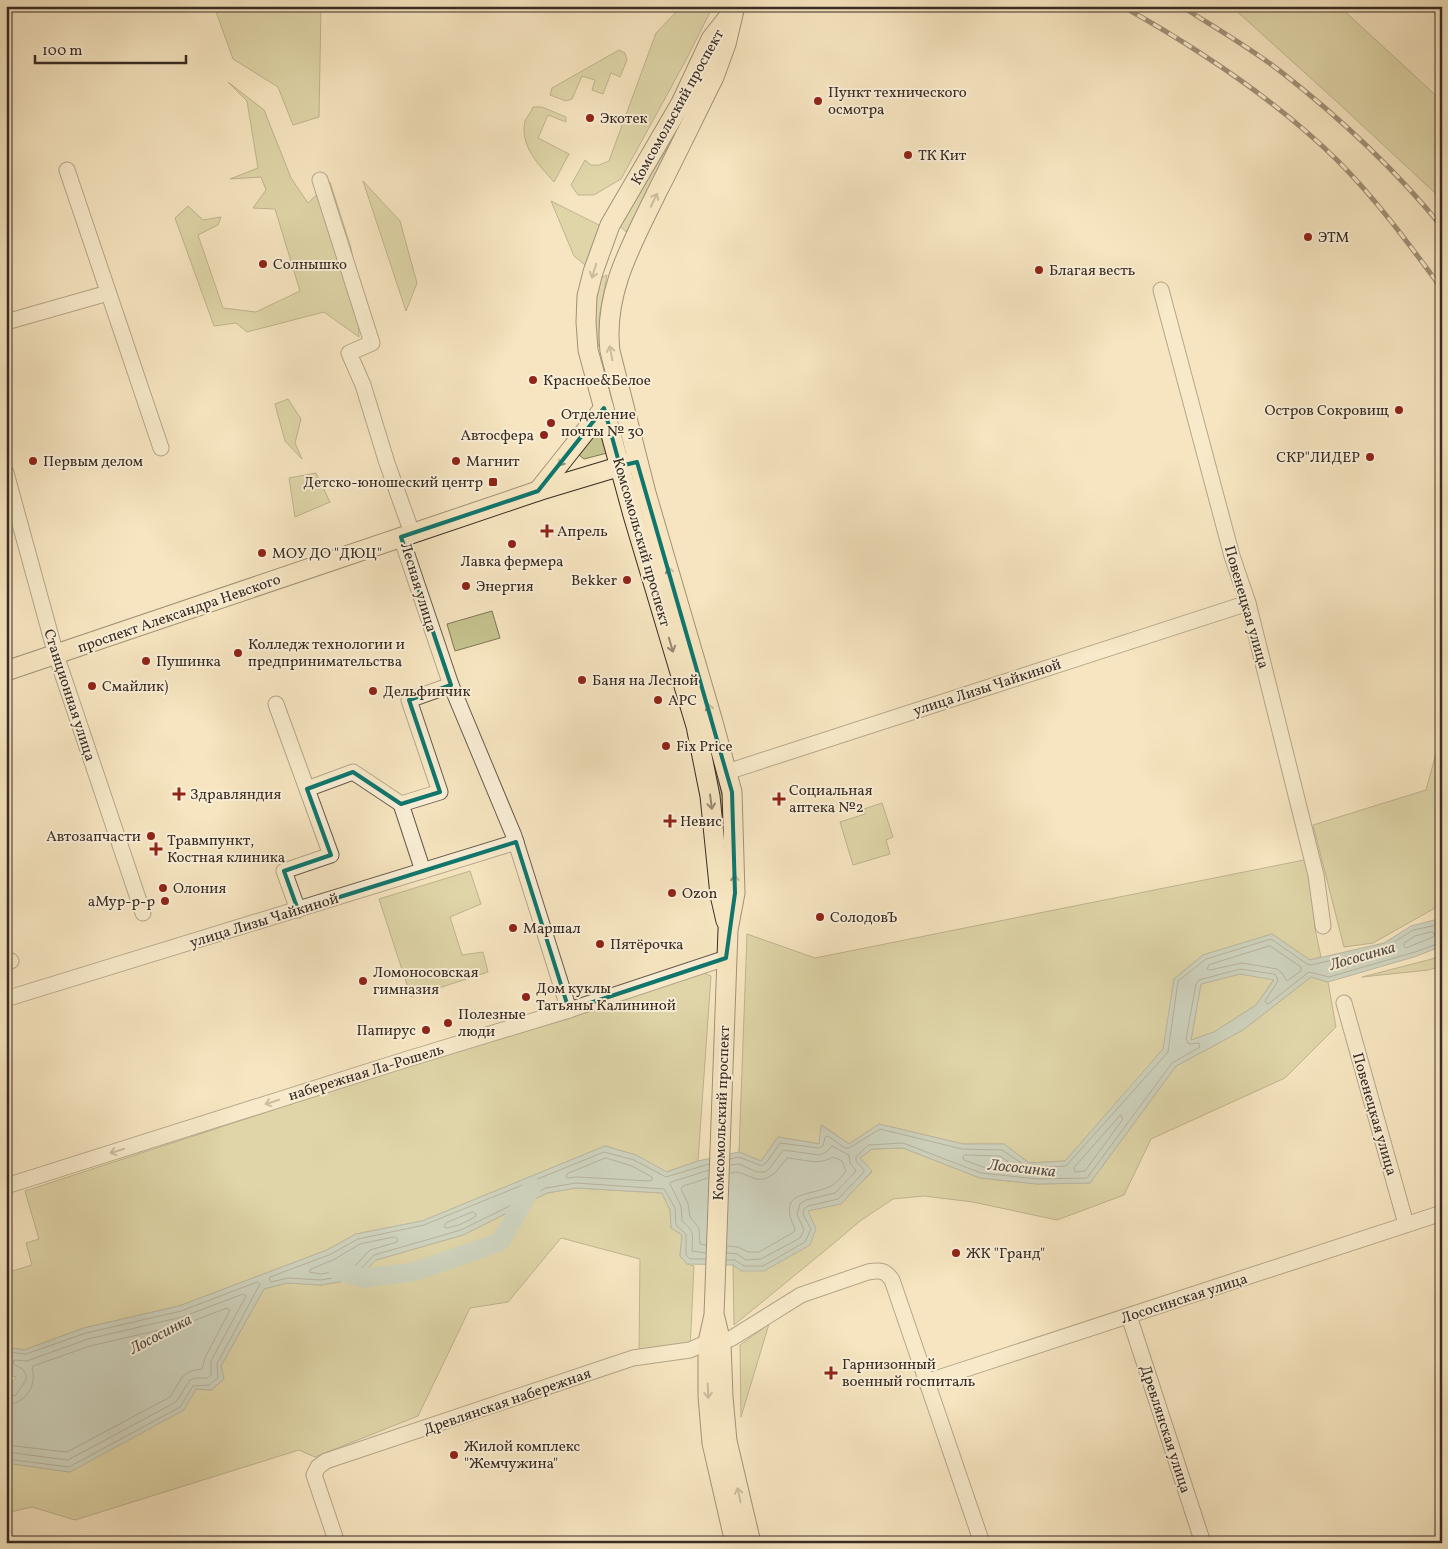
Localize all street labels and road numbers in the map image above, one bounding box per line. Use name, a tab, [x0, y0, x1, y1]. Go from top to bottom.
street label: Комсомольский проспект	[627, 26, 730, 189]
street label: Комсомольский проспект	[606, 455, 675, 630]
street label: Лесная улица	[394, 540, 441, 635]
street label: Повенецкая улица	[1218, 543, 1273, 671]
street label: проспект Александра Невского	[75, 570, 284, 659]
street label: Станционная улица	[37, 627, 100, 764]
street label: улица Лизы Чайкиной	[911, 655, 1064, 722]
street label: улица Лизы Чайкиной	[187, 889, 341, 954]
street label: Комсомольский проспект	[709, 1025, 736, 1201]
street label: набережная Ла-Рошель	[286, 1040, 447, 1107]
street label: Повенецкая улица	[1346, 1050, 1401, 1178]
street label: Лососинская улица	[1118, 1269, 1251, 1330]
street label: Древлянская улица	[1134, 1363, 1195, 1496]
street label: Древлянская набережная	[421, 1364, 594, 1441]

